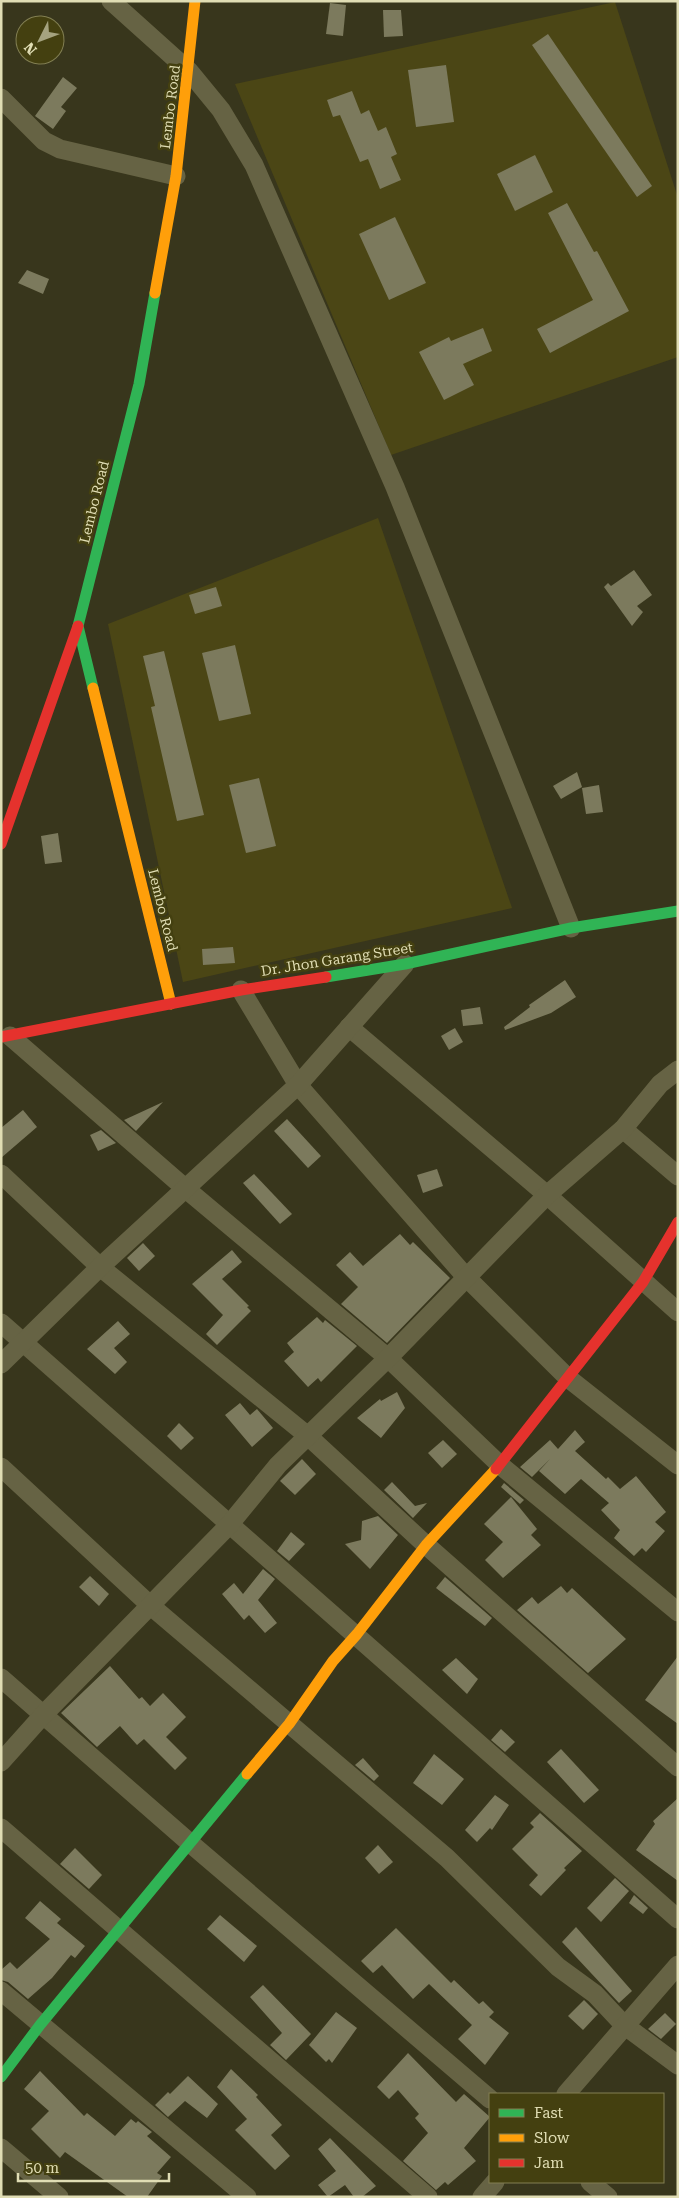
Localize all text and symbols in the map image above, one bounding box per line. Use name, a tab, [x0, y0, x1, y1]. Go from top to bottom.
north arrow	[15, 15, 65, 65]
text: N	[21, 39, 40, 58]
street label: Lembo Road	[157, 64, 183, 150]
street label: Lembo Road	[76, 459, 112, 545]
street label: Lembo Road	[145, 867, 181, 953]
street label: Dr. Jhon Garang Street	[260, 939, 414, 979]
legend	[489, 2093, 664, 2183]
text: Fast	[534, 2104, 564, 2122]
text: Slow	[534, 2129, 570, 2147]
scale bar	[18, 2150, 169, 2182]
text: Jam	[534, 2154, 564, 2172]
text: 50 m	[25, 2159, 60, 2177]

